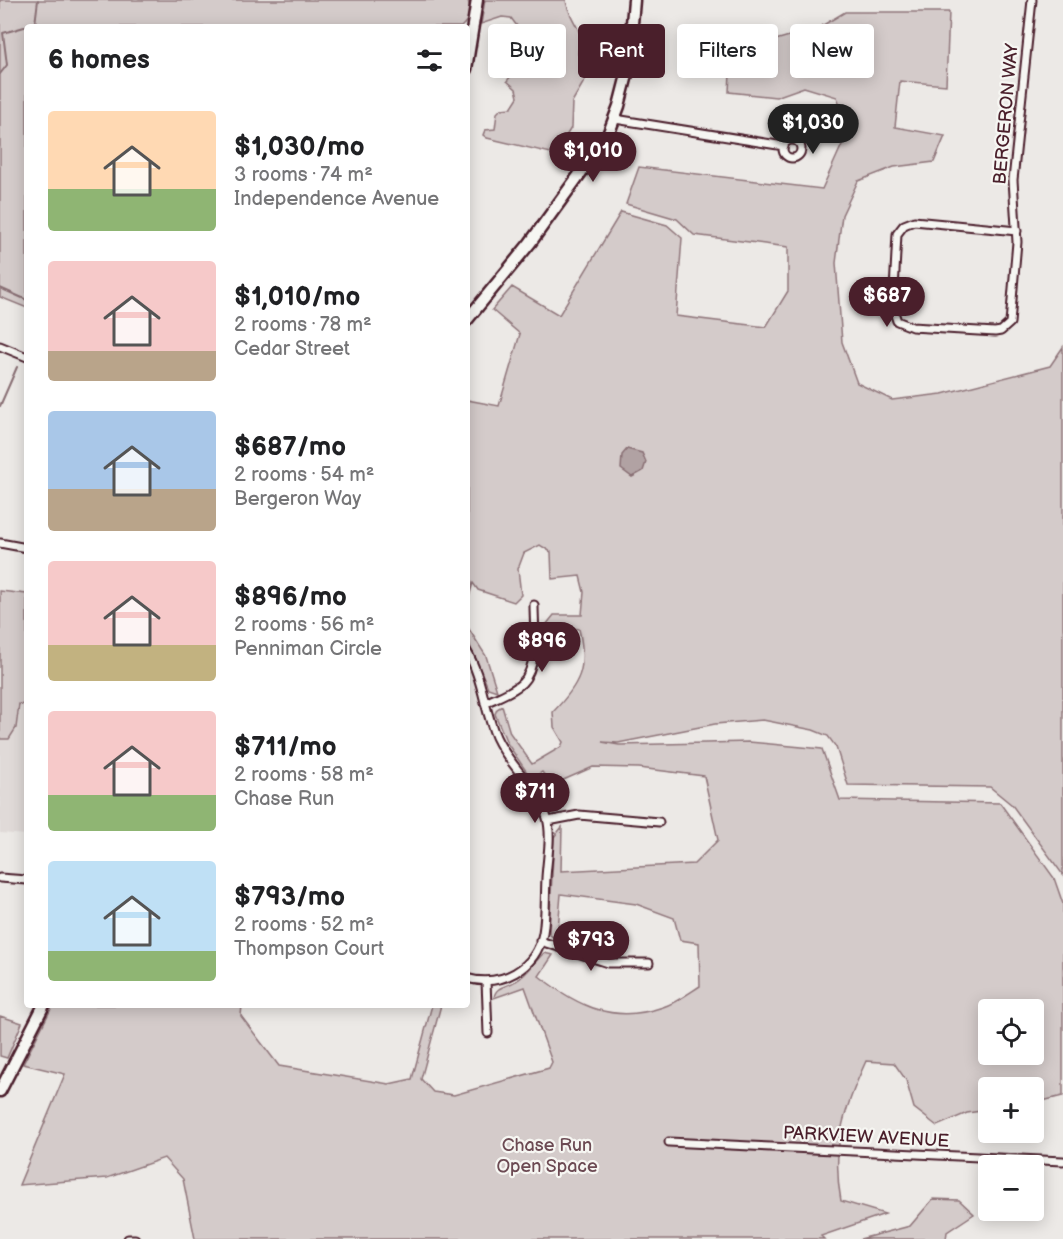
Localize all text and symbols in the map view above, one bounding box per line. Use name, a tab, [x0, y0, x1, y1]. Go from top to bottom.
chip: Buy	[488, 24, 566, 78]
chip: Rent	[578, 24, 665, 78]
chip: Filters	[677, 24, 778, 78]
chip: New	[790, 24, 874, 78]
street label: BERGERON WAY	[989, 42, 1023, 185]
icon: filters	[413, 44, 446, 77]
text: 6 homes	[48, 45, 150, 76]
pin: $1,030	[764, 104, 862, 155]
text: $1,030	[782, 111, 844, 135]
text: $1,030/mo	[234, 132, 365, 163]
pin: $1,010	[544, 132, 642, 183]
icon: home	[96, 135, 168, 207]
text: $1,010	[563, 139, 623, 163]
text: 3 rooms · 74 m²	[234, 163, 373, 187]
text: Independence Avenue	[234, 187, 439, 211]
pin: $687	[851, 277, 923, 328]
text: $1,010/mo	[234, 282, 360, 313]
text: $687	[863, 284, 911, 308]
icon: home	[96, 285, 168, 357]
text: 2 rooms · 78 m²	[234, 313, 372, 337]
text: Cedar Street	[234, 337, 350, 361]
text: $687/mo	[234, 432, 346, 463]
icon: home	[96, 435, 168, 507]
text: 2 rooms · 54 m²	[234, 463, 374, 487]
text: Bergeron Way	[234, 487, 361, 511]
text: $896/mo	[234, 582, 347, 613]
icon: home	[96, 585, 168, 657]
text: 2 rooms · 56 m²	[234, 613, 374, 637]
pin: $896	[506, 622, 578, 673]
text: $896	[517, 629, 567, 653]
text: Penniman Circle	[234, 637, 382, 661]
text: $711/mo	[234, 732, 337, 763]
icon: home	[96, 735, 168, 807]
text: 2 rooms · 58 m²	[234, 763, 374, 787]
pin: $711	[499, 773, 571, 824]
text: $711	[514, 780, 556, 804]
text: Chase Run	[234, 787, 334, 811]
text: $793/mo	[234, 882, 345, 913]
icon: home	[96, 885, 168, 957]
text: 2 rooms · 52 m²	[234, 913, 374, 937]
pin: $793	[555, 921, 627, 972]
text: $793	[567, 928, 615, 952]
text: Thompson Court	[234, 937, 384, 961]
map controls	[978, 999, 1044, 1221]
button: locate	[978, 999, 1044, 1065]
button: +	[978, 1077, 1044, 1143]
street label: PARKVIEW AVENUE	[782, 1122, 950, 1152]
park label: Chase Run Open Space	[496, 1135, 598, 1177]
button: −	[978, 1155, 1044, 1221]

